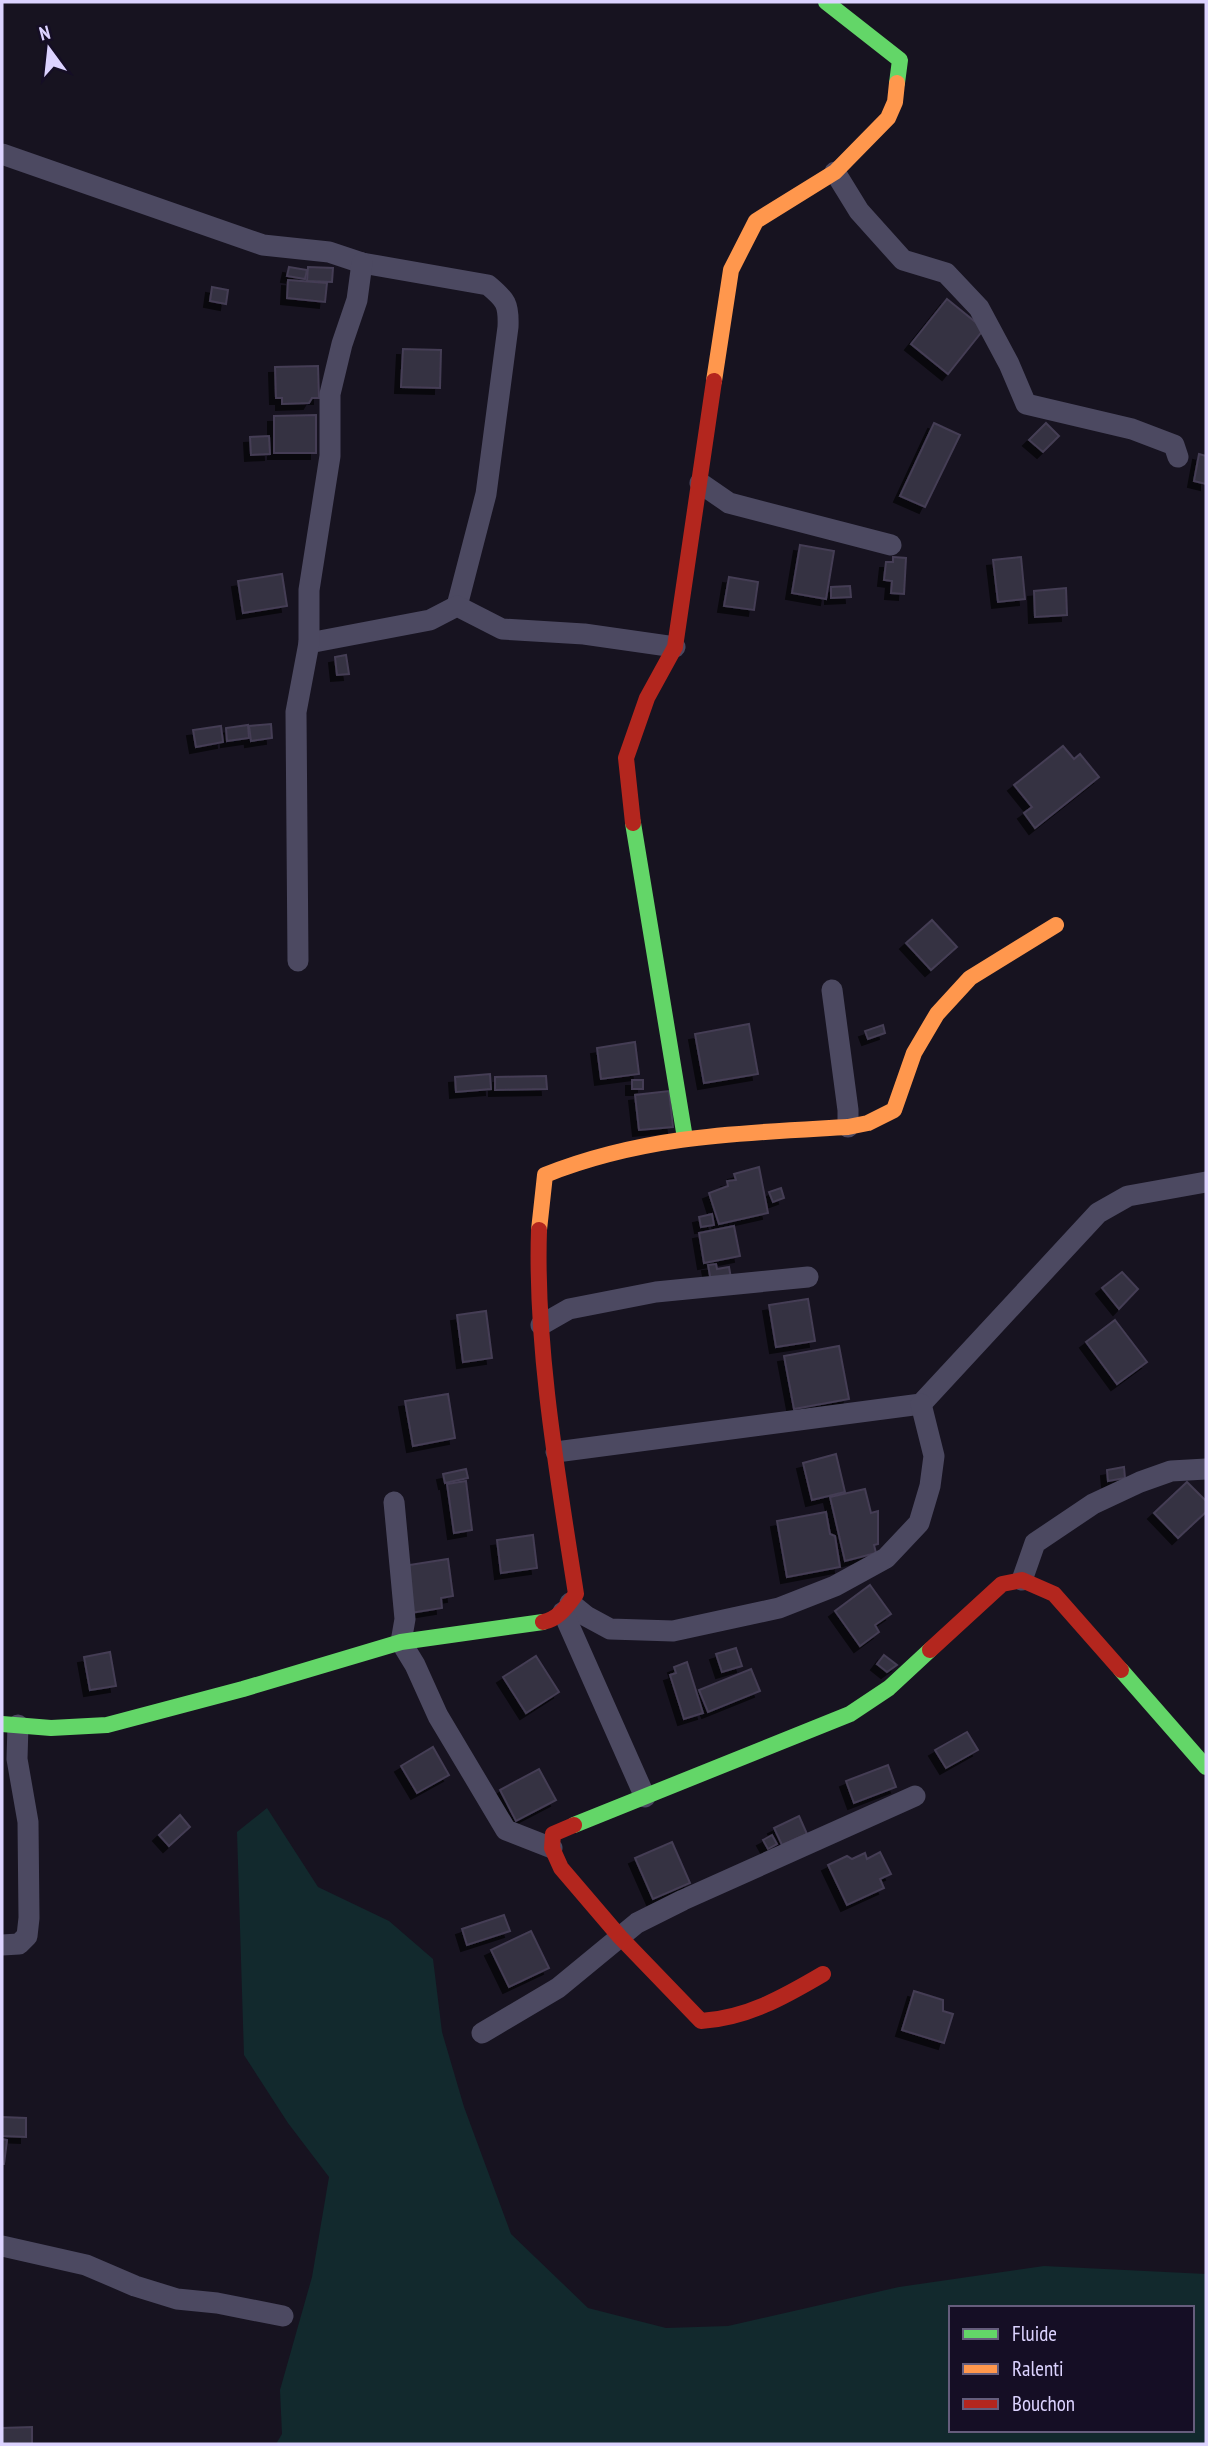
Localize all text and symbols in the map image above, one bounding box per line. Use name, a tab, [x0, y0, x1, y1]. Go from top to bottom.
north arrow	[14, 14, 84, 84]
text: N	[37, 20, 53, 45]
legend	[949, 2306, 1194, 2432]
text: Fluide	[1012, 2320, 1057, 2347]
text: Ralenti	[1012, 2355, 1064, 2382]
text: Bouchon	[1012, 2390, 1075, 2417]

